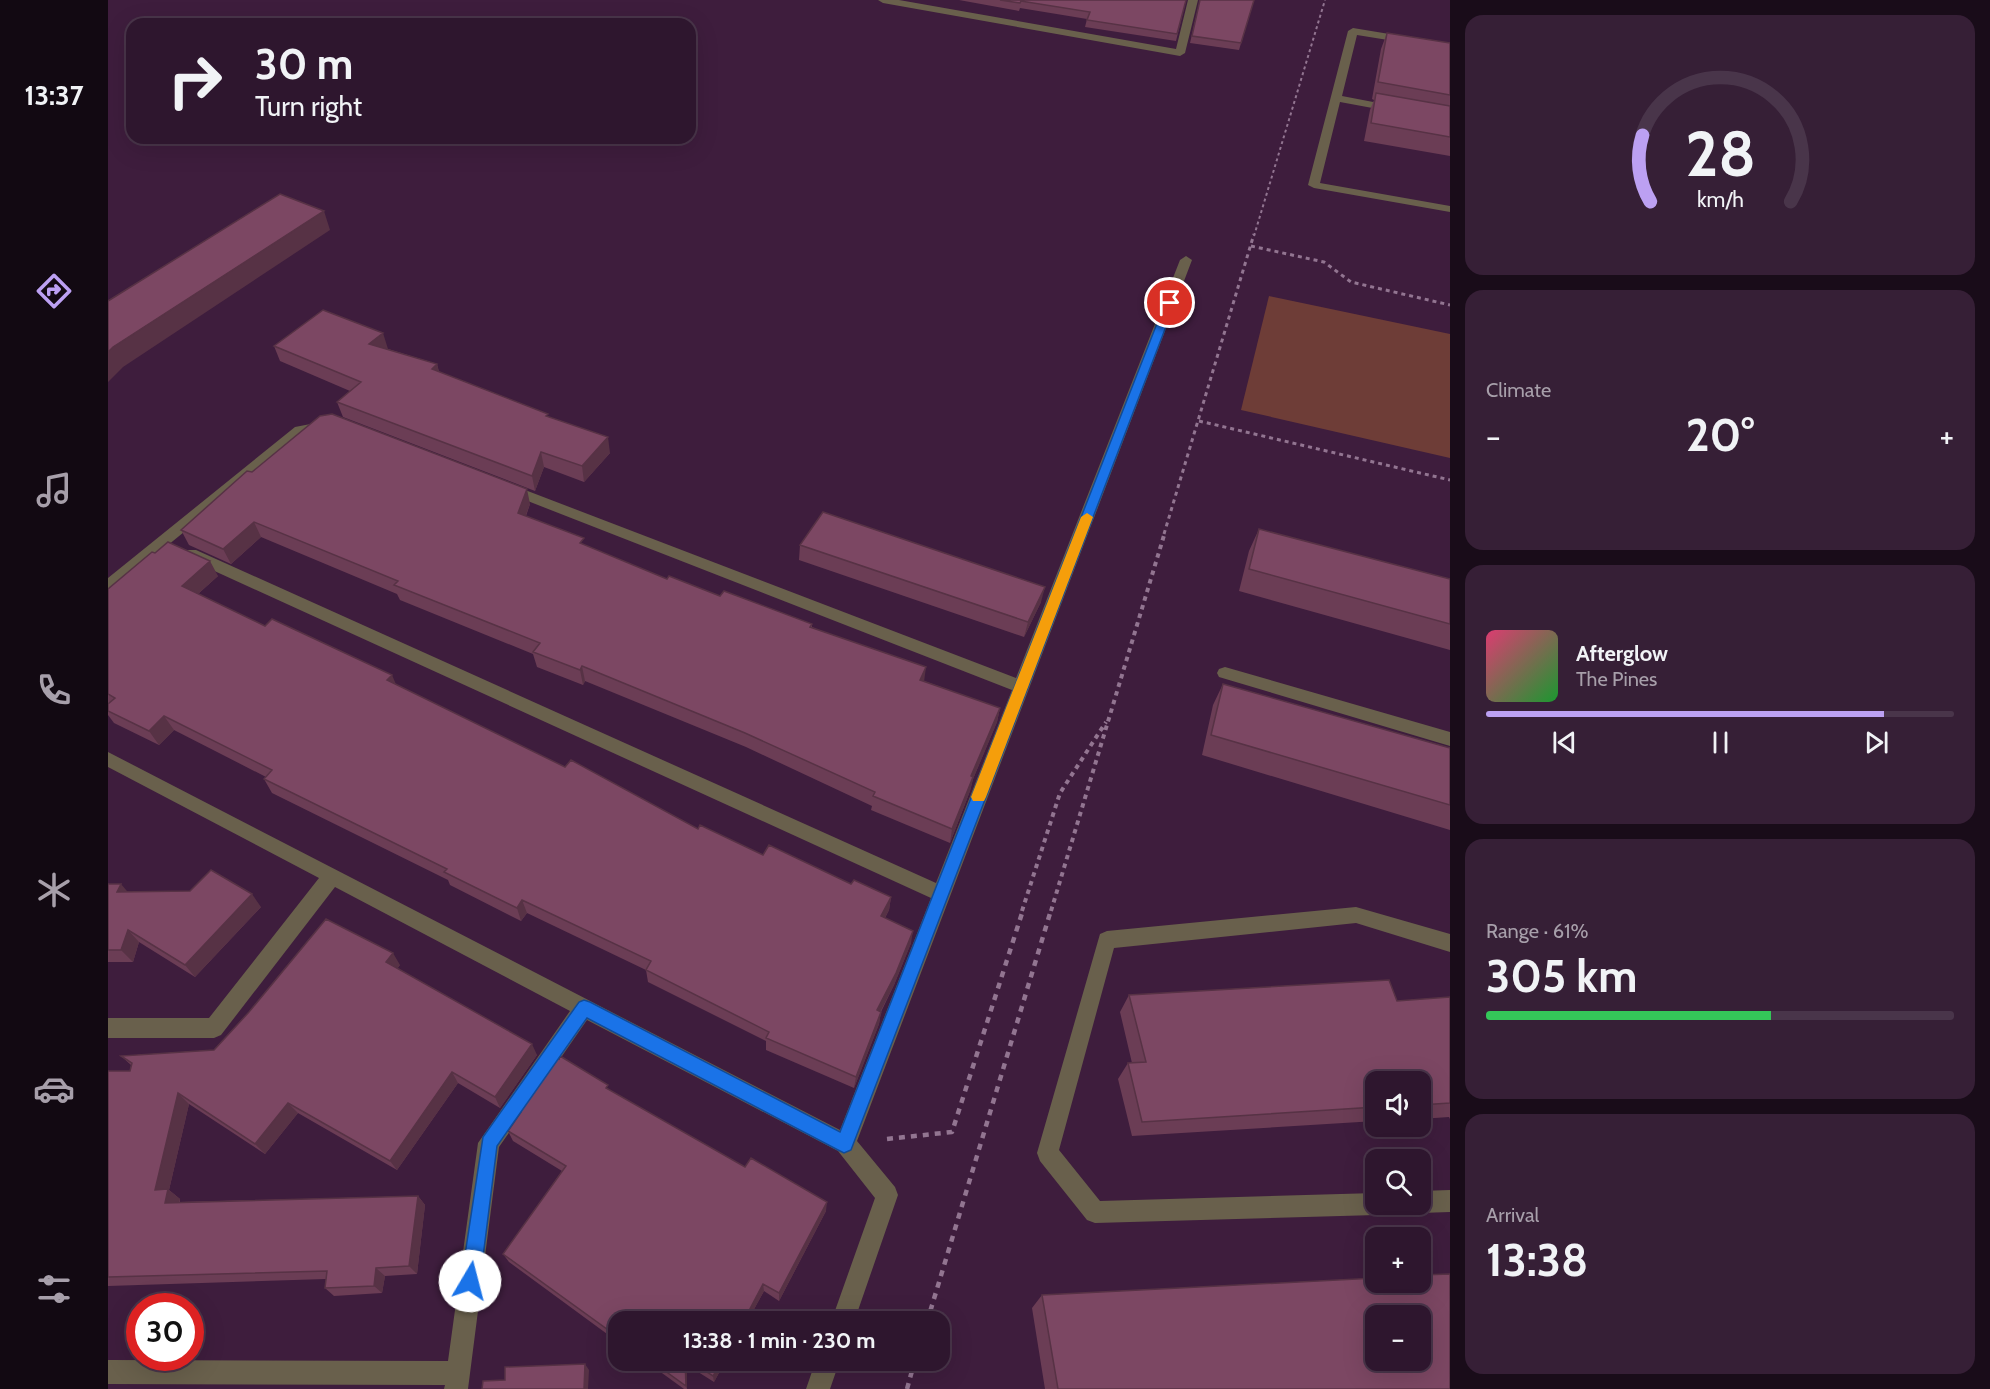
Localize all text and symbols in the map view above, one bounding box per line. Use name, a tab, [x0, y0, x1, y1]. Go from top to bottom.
text: 30 m	[255, 38, 353, 90]
icon: right	[156, 42, 234, 120]
text: 13:37	[25, 79, 83, 112]
text: Turn right	[255, 90, 362, 123]
text: 28	[1685, 116, 1755, 192]
text: km/h	[1697, 186, 1743, 212]
icon: directions	[33, 270, 75, 312]
pin	[1144, 277, 1195, 328]
icon: arrive	[1153, 286, 1186, 319]
text: Climate	[1486, 378, 1551, 402]
text: 20°	[1686, 408, 1754, 462]
text: −	[1486, 416, 1501, 456]
text: +	[1939, 416, 1954, 456]
icon: music	[33, 469, 75, 511]
text: Afterglow	[1576, 640, 1668, 667]
text: The Pines	[1576, 667, 1657, 691]
icon: phone	[33, 669, 75, 711]
icon: previous	[1548, 726, 1581, 759]
icon: pause	[1704, 726, 1737, 759]
icon: next	[1860, 726, 1893, 759]
icon: climate	[33, 869, 75, 911]
text: Range · 61%	[1486, 919, 1588, 943]
text: 305 km	[1486, 949, 1637, 1003]
icon: car	[33, 1068, 75, 1110]
map controls	[1365, 1071, 1431, 1371]
button: sound	[1365, 1071, 1431, 1137]
button: search	[1365, 1149, 1431, 1215]
text: Arrival	[1486, 1203, 1539, 1227]
button: +	[1365, 1227, 1431, 1293]
text: 13:38	[1486, 1233, 1588, 1287]
position arrow	[438, 1249, 502, 1313]
icon: filters	[33, 1268, 75, 1310]
speed limit sign: 30	[126, 1293, 204, 1371]
button: −	[1365, 1305, 1431, 1371]
text: 13:38 · 1 min · 230 m	[683, 1327, 875, 1354]

